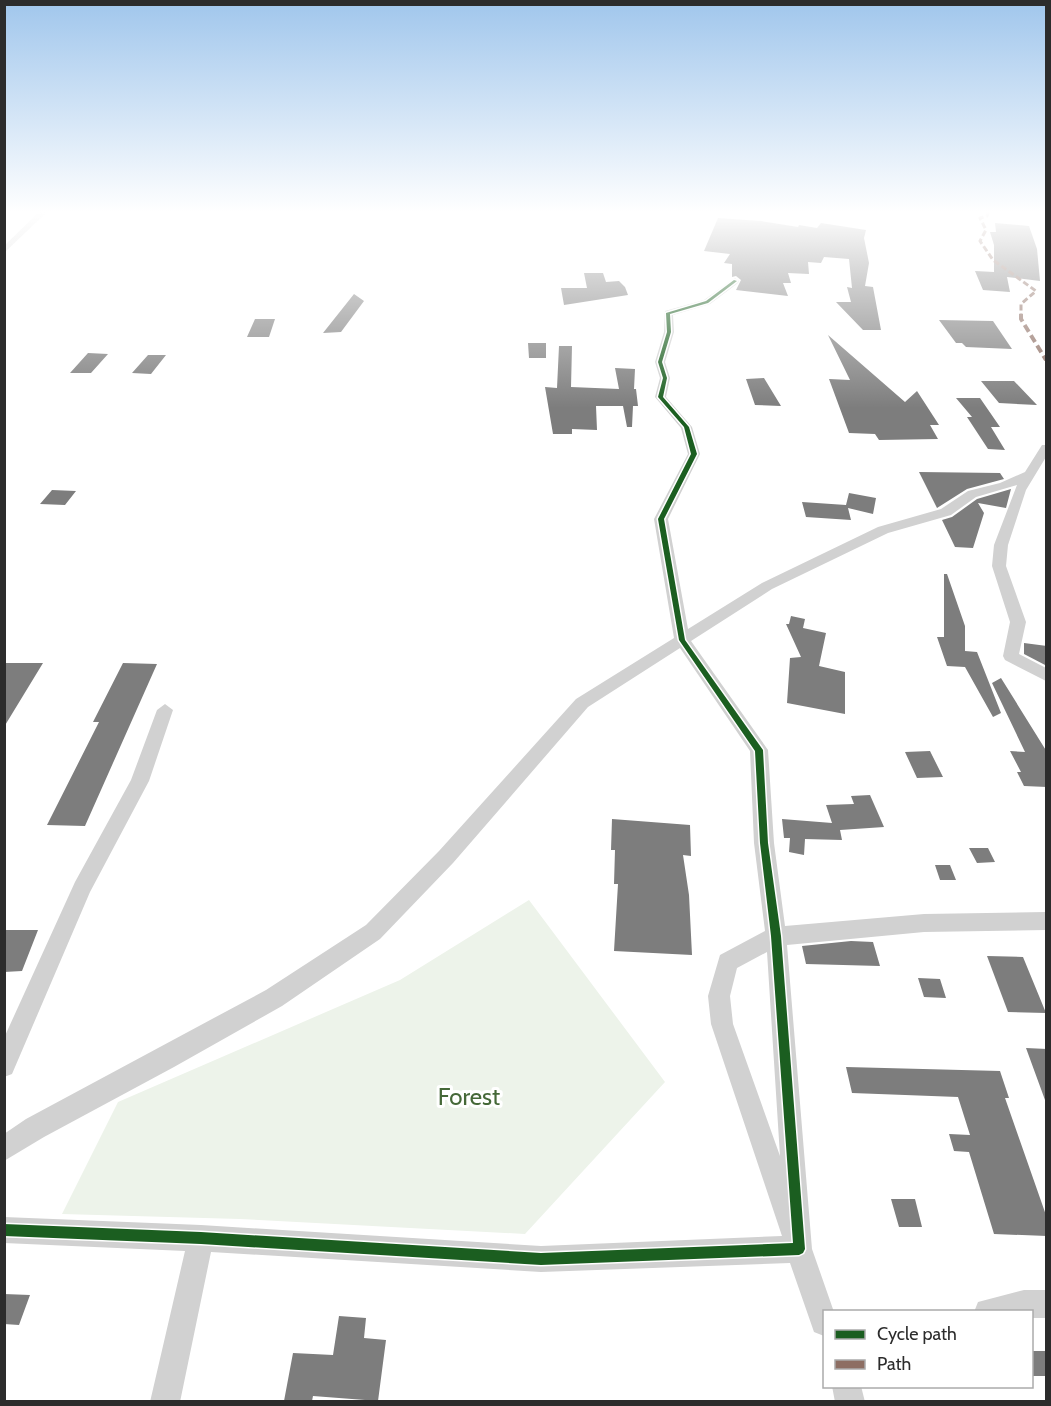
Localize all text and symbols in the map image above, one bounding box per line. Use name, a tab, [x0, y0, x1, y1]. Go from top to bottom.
park label: Forest	[438, 1082, 500, 1111]
legend	[823, 1310, 1033, 1388]
text: Cycle path	[877, 1323, 957, 1345]
text: Path	[877, 1353, 911, 1375]

